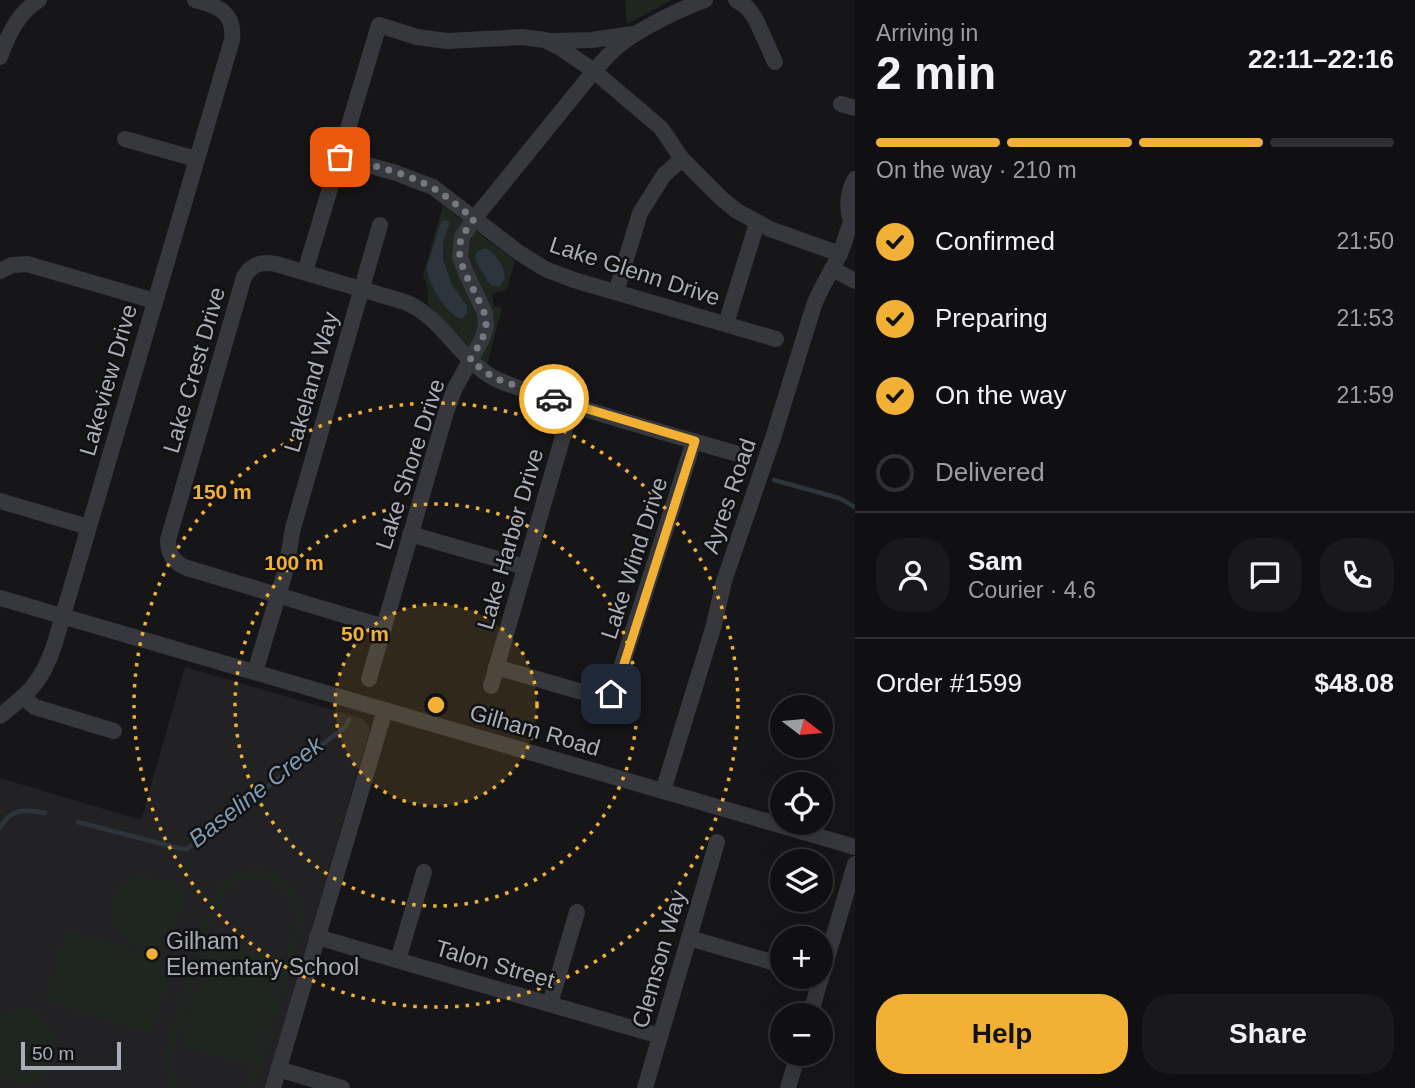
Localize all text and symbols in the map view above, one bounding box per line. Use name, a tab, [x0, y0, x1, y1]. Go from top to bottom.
text: Arriving in	[876, 20, 978, 46]
text: 22:11–22:16	[1248, 44, 1394, 74]
text: 2 min	[876, 47, 996, 99]
pin	[310, 127, 370, 187]
icon: bag	[321, 138, 359, 176]
text: On the way · 210 m	[876, 157, 1077, 183]
icon: check	[876, 223, 914, 261]
text: Confirmed	[935, 226, 1055, 256]
text: 21:50	[1336, 228, 1394, 254]
street label: Lake Glenn Drive	[546, 231, 724, 311]
street label: Lake Crest Drive	[158, 284, 230, 456]
icon: check	[876, 300, 914, 338]
street label: Lakeview Drive	[74, 301, 142, 459]
text: Preparing	[935, 303, 1048, 333]
text: 21:53	[1336, 305, 1394, 331]
street label: Lakeland Way	[279, 308, 344, 455]
courier	[519, 364, 589, 434]
street label: Lake Shore Drive	[370, 375, 450, 553]
icon: check	[876, 377, 914, 415]
icon: car	[535, 380, 573, 418]
text: On the way	[935, 380, 1067, 410]
text: 21:59	[1336, 382, 1394, 408]
street label: Ayres Road	[697, 435, 761, 557]
street label: Lake Harbor Drive	[472, 446, 548, 632]
text: Delivered	[935, 457, 1045, 487]
street label: Lake Wind Drive	[596, 474, 672, 642]
text: 150 m	[192, 480, 252, 503]
button: person	[876, 538, 950, 612]
button: chat	[1228, 538, 1302, 612]
button: phone	[1320, 538, 1394, 612]
text: Sam	[968, 546, 1023, 576]
text: 100 m	[264, 551, 324, 574]
text: Courier · 4.6	[968, 577, 1096, 603]
text: 50 m	[341, 622, 389, 645]
pin	[581, 664, 641, 724]
text: Order #1599	[876, 668, 1022, 698]
text: $48.08	[1314, 668, 1394, 698]
icon: home	[592, 675, 630, 713]
centre of rings	[424, 693, 448, 717]
north arrow	[770, 695, 833, 758]
map controls	[770, 695, 833, 1066]
street label: Gilham Road	[467, 699, 603, 761]
water label: Baseline Creek	[183, 730, 330, 852]
button: locate	[770, 772, 833, 835]
button: layers	[770, 849, 833, 912]
street label: Clemson Way	[627, 887, 691, 1031]
button: +	[770, 926, 833, 989]
place label: Gilham Elementary School	[166, 928, 359, 980]
street label: Talon Street	[432, 935, 558, 994]
marker: Gilham Elementary School	[144, 946, 160, 962]
button: Help	[876, 994, 1128, 1074]
button: Share	[1142, 994, 1394, 1074]
button: −	[770, 1003, 833, 1066]
scale bar	[21, 1039, 121, 1071]
text: 50 m	[32, 1043, 74, 1064]

